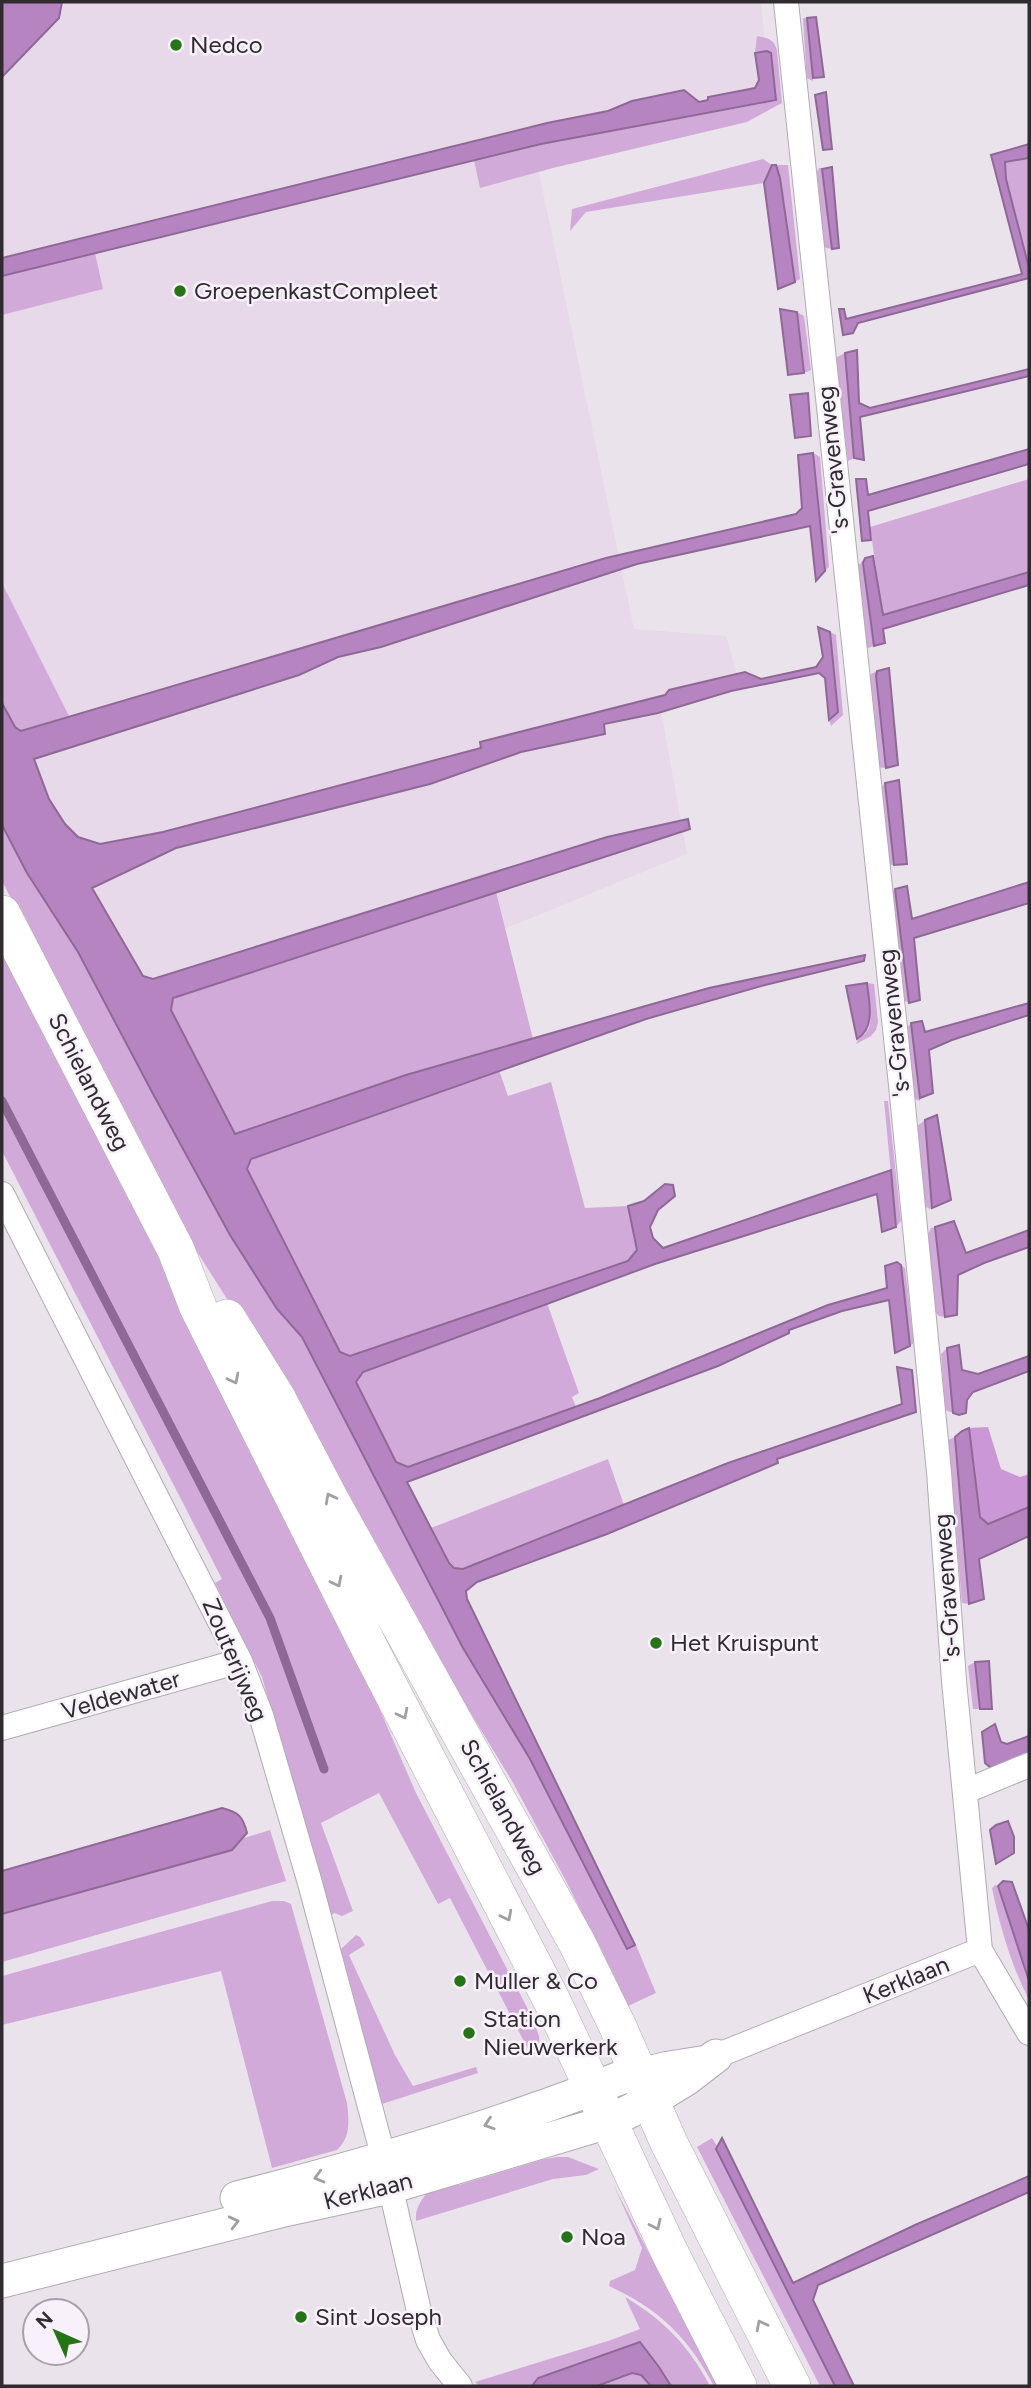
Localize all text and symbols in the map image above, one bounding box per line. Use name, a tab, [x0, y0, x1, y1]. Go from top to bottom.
place label: Nedco	[190, 30, 263, 59]
marker: Nedco	[168, 37, 184, 53]
place label: GroepenkastCompleet	[194, 276, 438, 305]
marker: GroepenkastCompleet	[172, 283, 188, 299]
street label: 's-Gravenweg	[810, 385, 855, 535]
street label: 's-Gravenweg	[871, 948, 916, 1098]
street label: Schielandweg	[42, 1008, 137, 1155]
one-way arrow	[226, 1372, 240, 1384]
one-way arrow	[325, 1493, 338, 1505]
street label: 's-Gravenweg	[927, 1513, 966, 1663]
one-way arrow	[328, 1575, 342, 1587]
street label: Zouterijweg	[197, 1594, 274, 1726]
place label: Het Kruispunt	[670, 1628, 819, 1657]
marker: Het Kruispunt	[648, 1635, 664, 1651]
street label: Veldewater	[58, 1664, 183, 1725]
one-way arrow	[395, 1707, 409, 1719]
street label: Schielandweg	[454, 1734, 553, 1880]
one-way arrow	[499, 1909, 513, 1921]
street label: Kerklaan	[858, 1949, 953, 2010]
place label: Muller & Co	[474, 1966, 598, 1995]
marker: Muller & Co	[452, 1973, 468, 1989]
place label: Station Nieuwerkerk	[483, 2004, 618, 2061]
marker: Station Nieuwerkerk	[461, 2025, 477, 2041]
one-way arrow	[483, 2116, 495, 2130]
street label: Kerklaan	[320, 2166, 415, 2216]
one-way arrow	[313, 2169, 325, 2184]
one-way arrow	[228, 2216, 240, 2230]
one-way arrow	[648, 2218, 662, 2230]
place label: Noa	[581, 2222, 626, 2251]
marker: Noa	[559, 2229, 575, 2245]
north arrow	[21, 2297, 91, 2367]
place label: Sint Joseph	[315, 2302, 442, 2331]
text: N	[31, 2307, 58, 2334]
marker: Sint Joseph	[293, 2309, 309, 2325]
one-way arrow	[756, 2320, 770, 2332]

